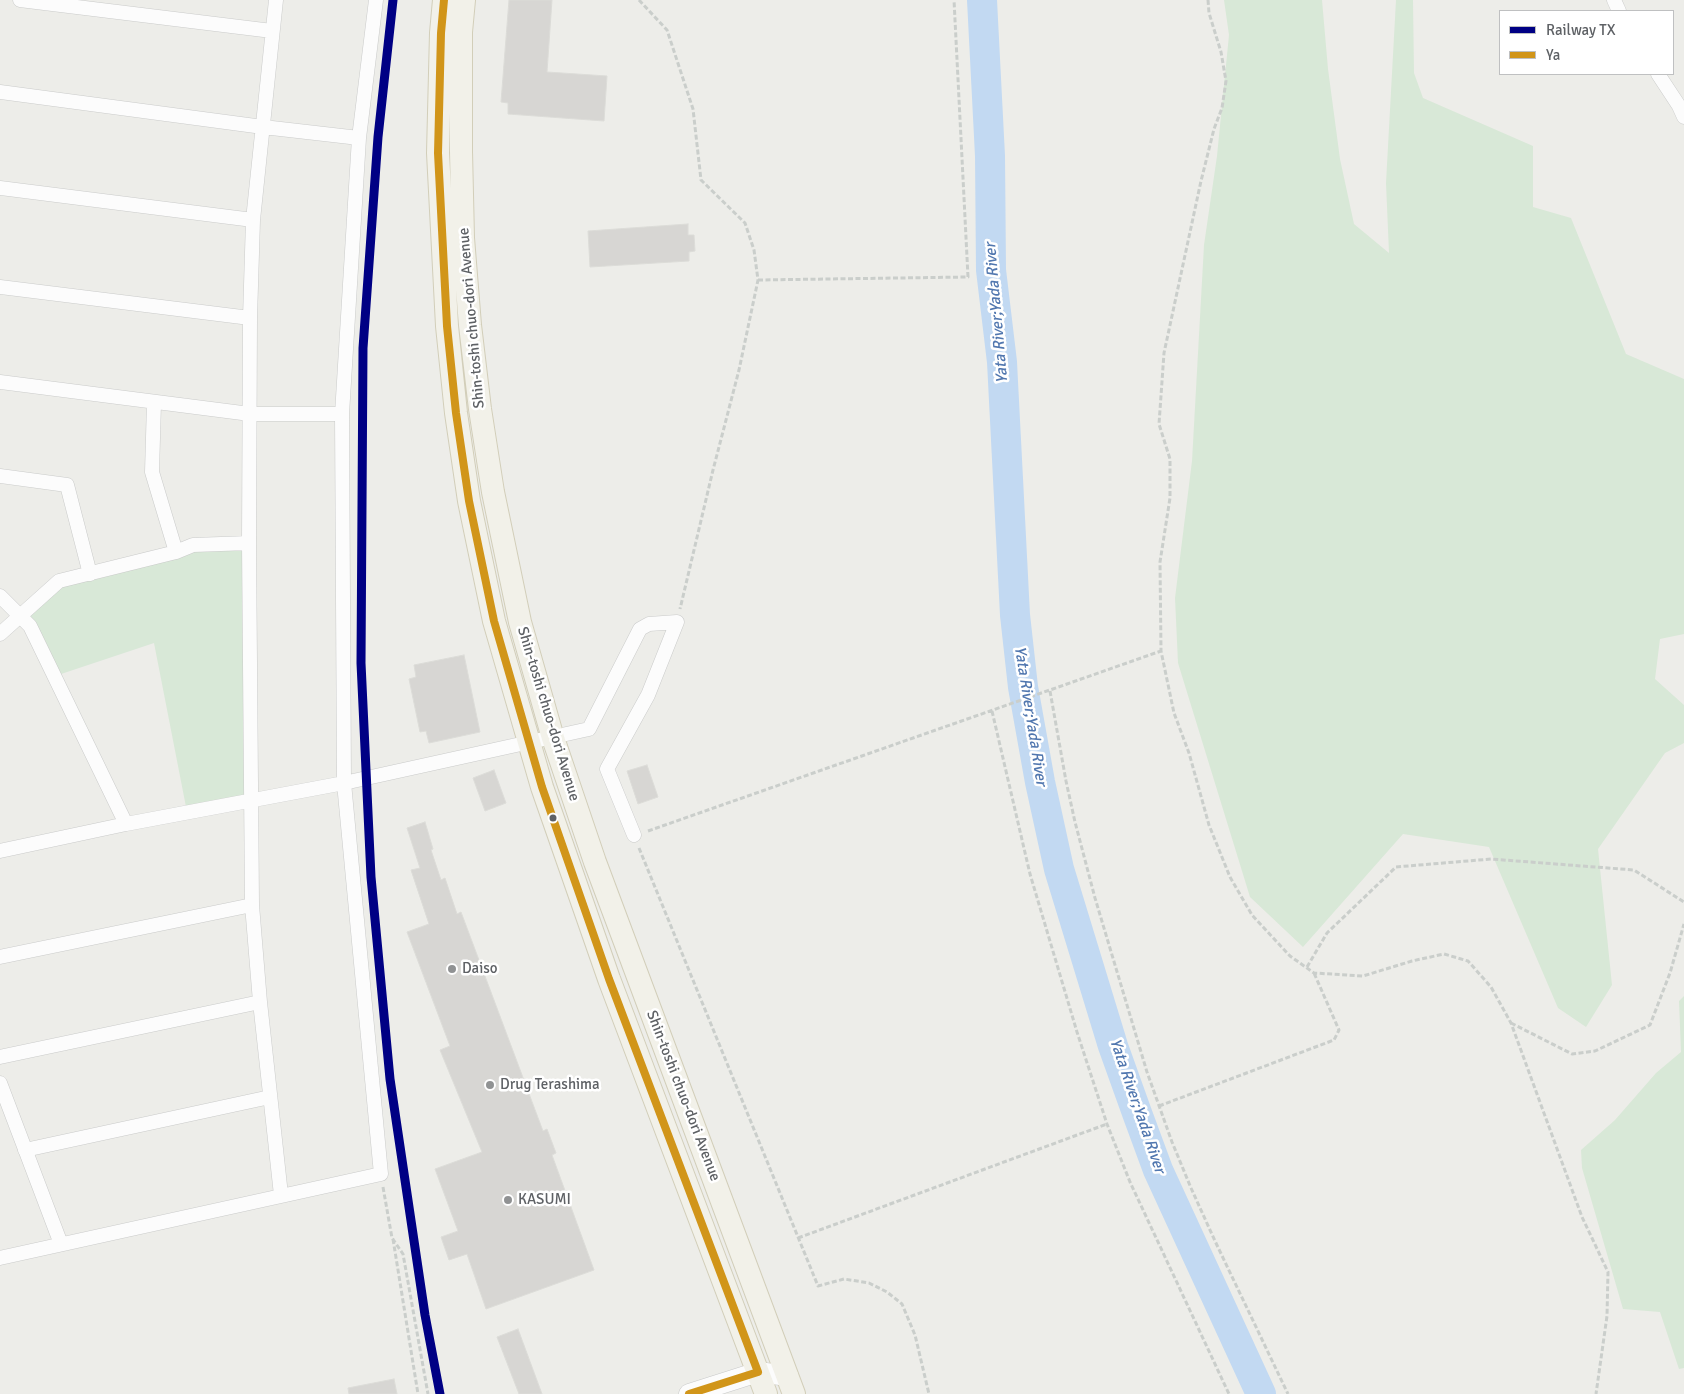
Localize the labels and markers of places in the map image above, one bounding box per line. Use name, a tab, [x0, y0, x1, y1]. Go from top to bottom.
unlabelled marker	[548, 813, 558, 823]
place label: Daiso	[462, 960, 498, 978]
marker: Daiso	[446, 963, 458, 975]
place label: Drug Terashima	[500, 1076, 600, 1094]
marker: Drug Terashima	[484, 1079, 496, 1091]
place label: KASUMI	[518, 1191, 571, 1209]
marker: KASUMI	[502, 1194, 514, 1206]

